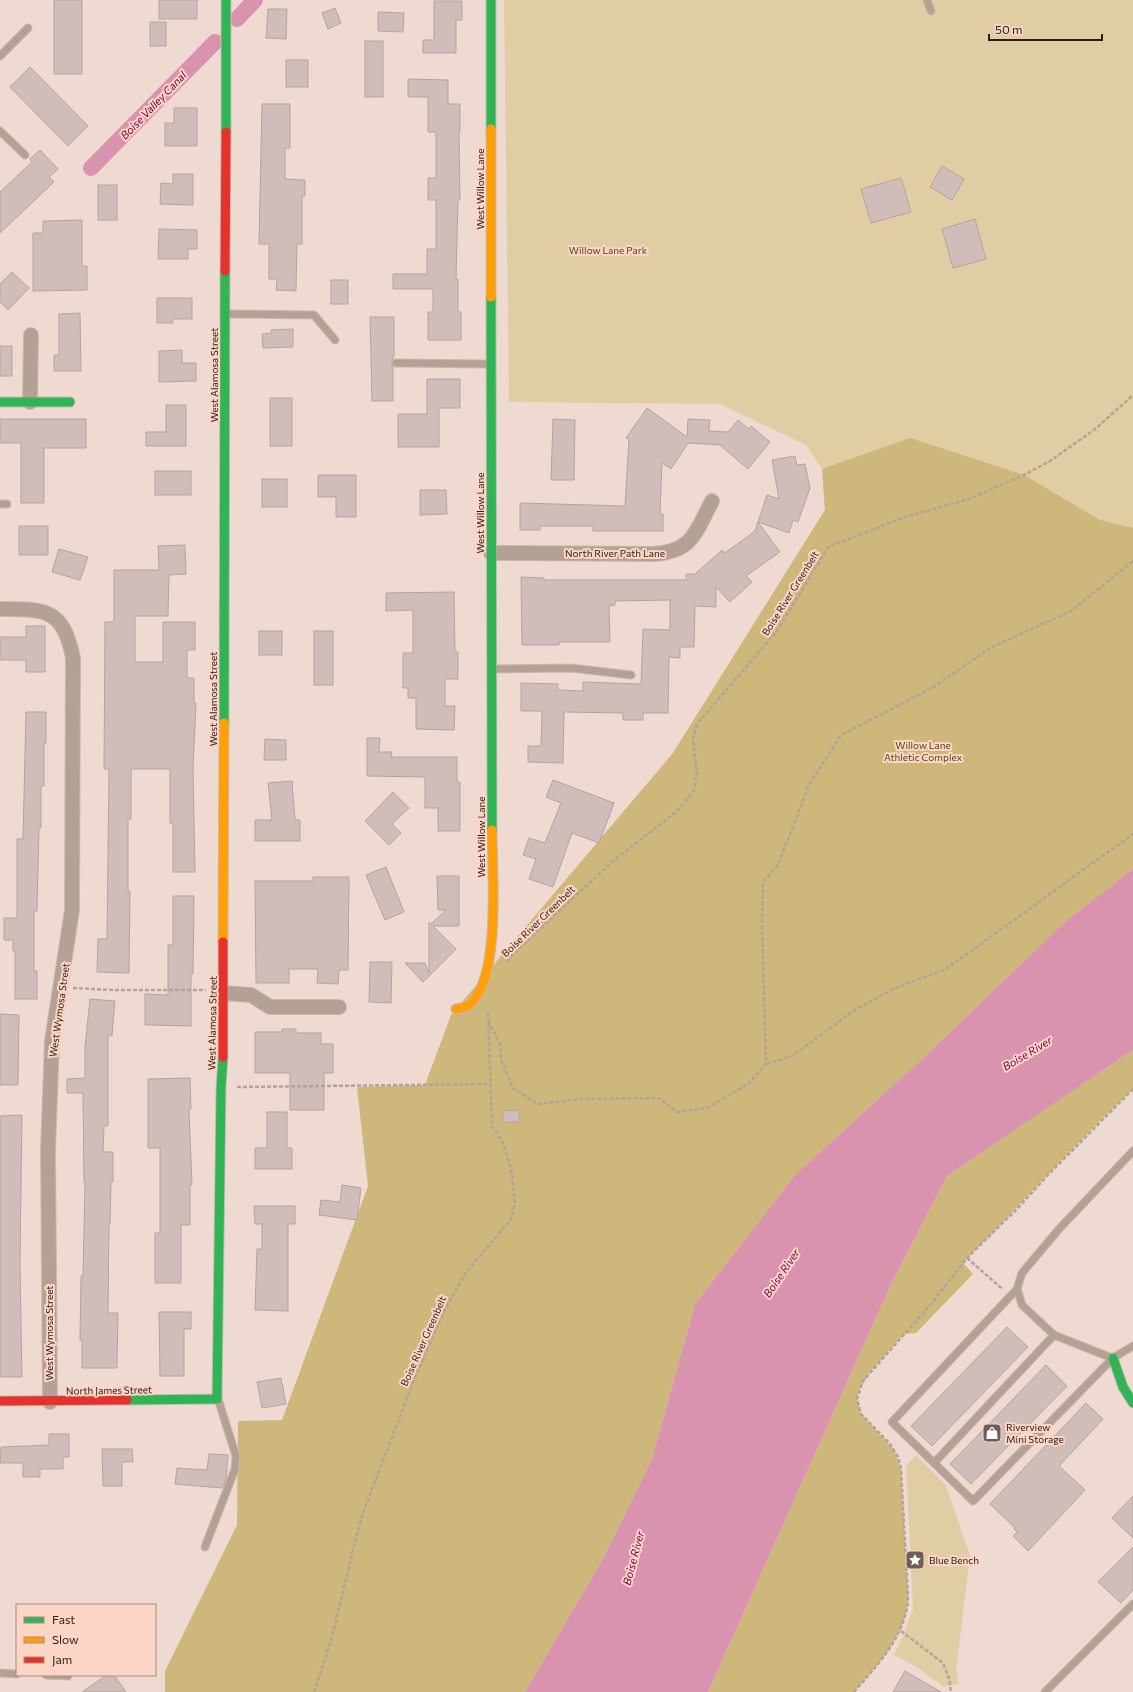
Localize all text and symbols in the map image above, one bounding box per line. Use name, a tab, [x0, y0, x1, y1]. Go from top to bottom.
scale bar	[989, 16, 1102, 42]
text: 50 m	[995, 22, 1023, 36]
water label: Boise Valley Canal	[117, 68, 189, 142]
street label: West Willow Lane	[474, 149, 486, 229]
park label: Willow Lane Park	[569, 244, 648, 256]
street label: West Alamosa Street	[208, 328, 220, 422]
street label: West Willow Lane	[474, 473, 486, 553]
street label: North River Path Lane	[565, 547, 665, 559]
street label: Boise River Greenbelt	[759, 549, 821, 637]
street label: West Alamosa Street	[207, 652, 219, 746]
park label: Willow Lane Athletic Complex	[884, 739, 963, 763]
street label: West Willow Lane	[475, 797, 487, 877]
street label: Boise River Greenbelt	[499, 883, 577, 959]
street label: West Wymosa Street	[46, 962, 72, 1058]
street label: West Alamosa Street	[205, 976, 219, 1070]
water label: Boise River	[1000, 1033, 1055, 1073]
water label: Boise River	[760, 1246, 802, 1300]
street label: West Wymosa Street	[43, 1286, 55, 1380]
street label: Boise River Greenbelt	[398, 1294, 448, 1388]
street label: North James Street	[66, 1383, 152, 1397]
place label: Riverview Mini Storage	[1006, 1421, 1064, 1445]
shop icon: Riverview Mini Storage	[981, 1422, 1003, 1444]
water label: Boise River	[620, 1529, 647, 1586]
place icon: Blue Bench	[904, 1549, 926, 1571]
place label: Blue Bench	[929, 1554, 979, 1566]
legend	[16, 1604, 156, 1676]
text: Fast	[52, 1612, 75, 1626]
text: Slow	[52, 1632, 79, 1646]
text: Jam	[52, 1652, 72, 1667]

